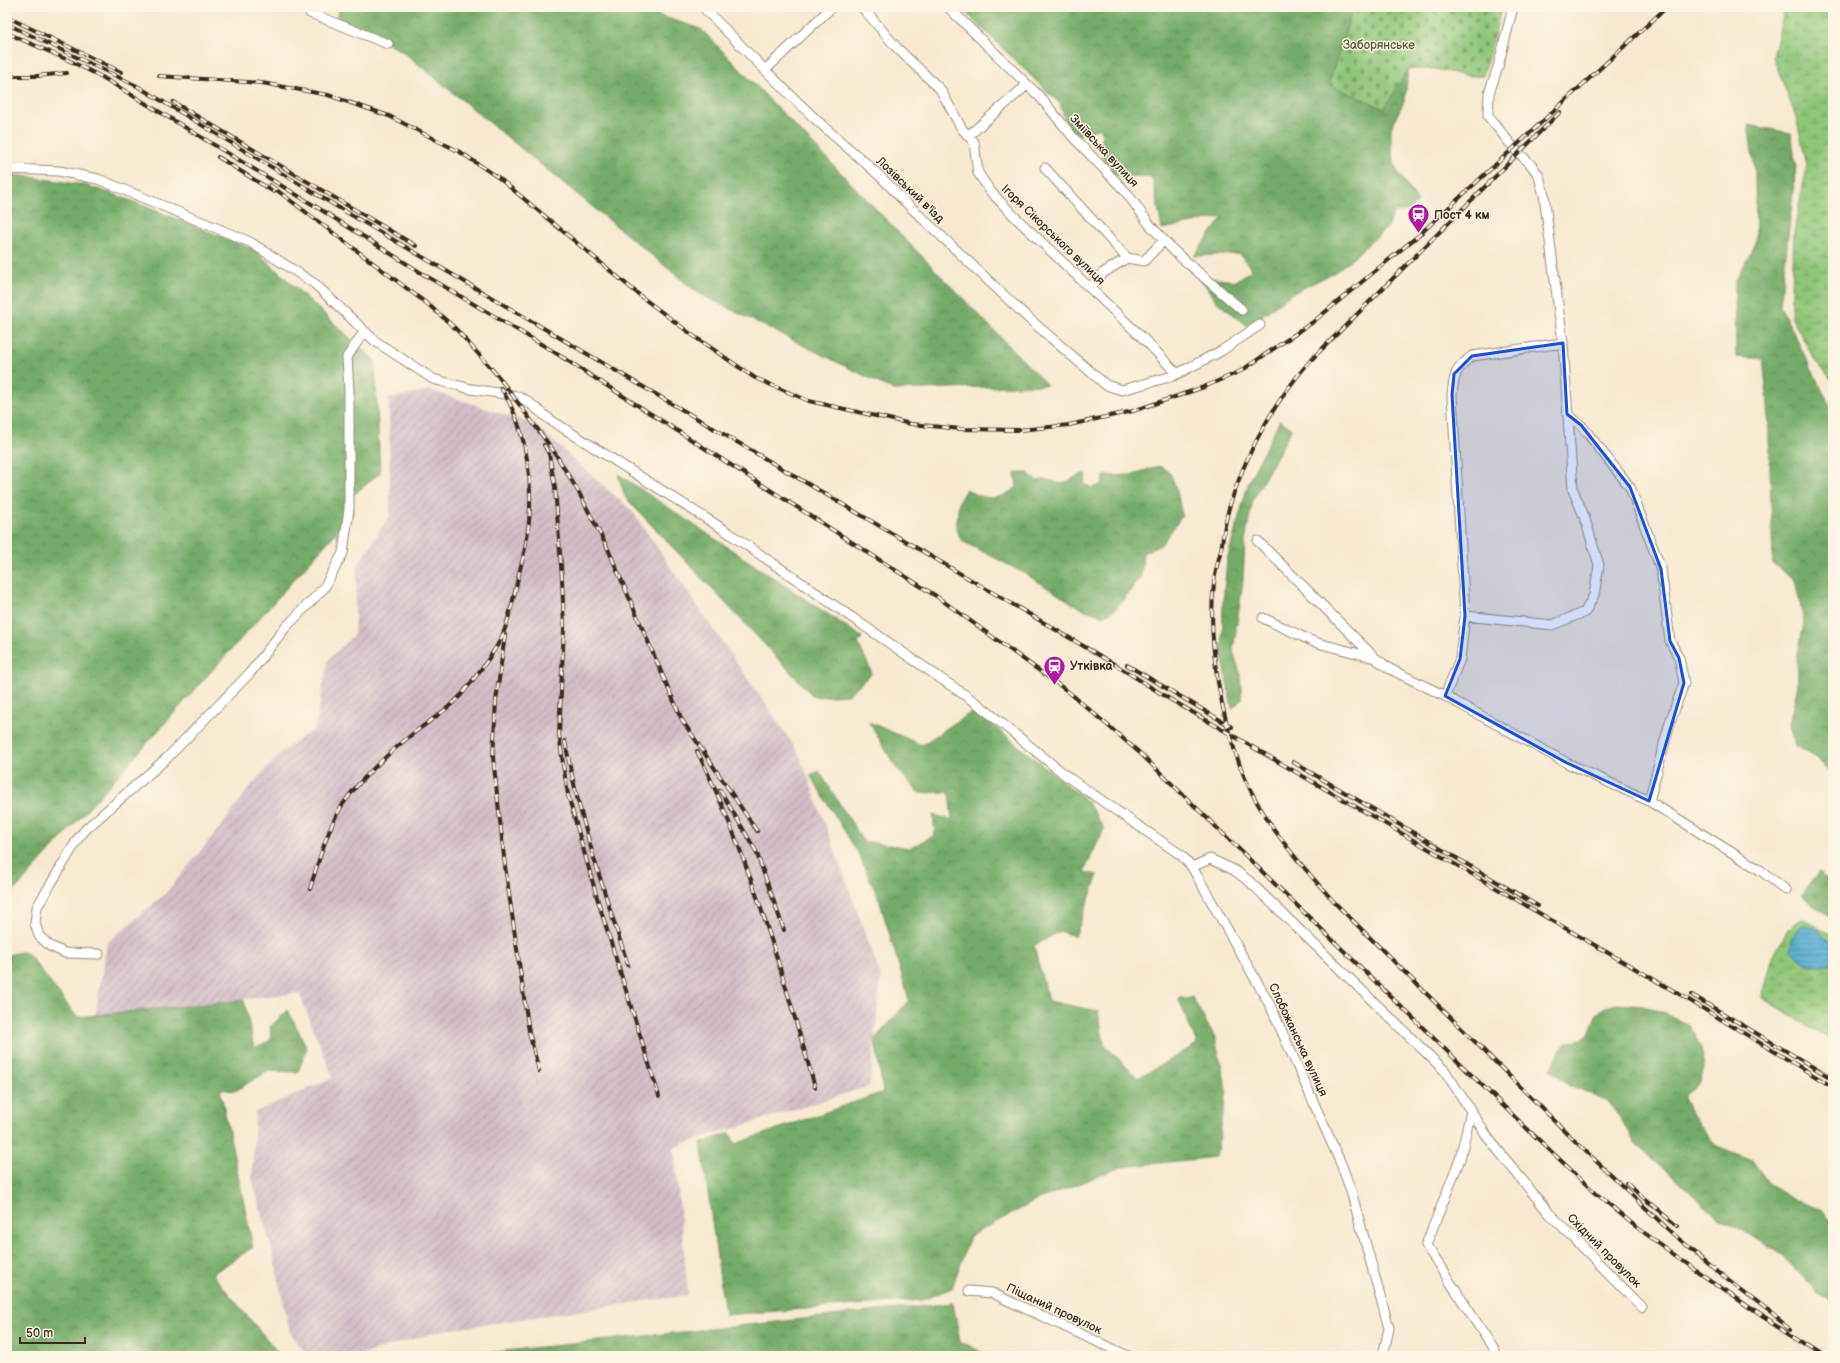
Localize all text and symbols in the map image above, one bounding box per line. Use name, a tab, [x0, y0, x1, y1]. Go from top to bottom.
park label: Заборянське	[1343, 38, 1415, 53]
street label: Зміївська вулиця	[1066, 111, 1142, 191]
street label: Лозівський в'їзд	[872, 153, 948, 227]
street label: Ігоря Сікорського вулиця	[998, 182, 1108, 289]
station icon: Пост 4 км	[1406, 202, 1432, 235]
place label: Пост 4 км	[1434, 208, 1490, 223]
station icon: Уткiвка	[1042, 653, 1068, 686]
place label: Уткiвка	[1070, 659, 1114, 674]
street label: Слобожанська вулиця	[1265, 981, 1331, 1099]
street label: Східний провулок	[1564, 1211, 1645, 1292]
street label: Піщаний провулок	[1004, 1280, 1105, 1338]
scale bar	[20, 1319, 85, 1345]
text: 50 m	[26, 1326, 53, 1341]

